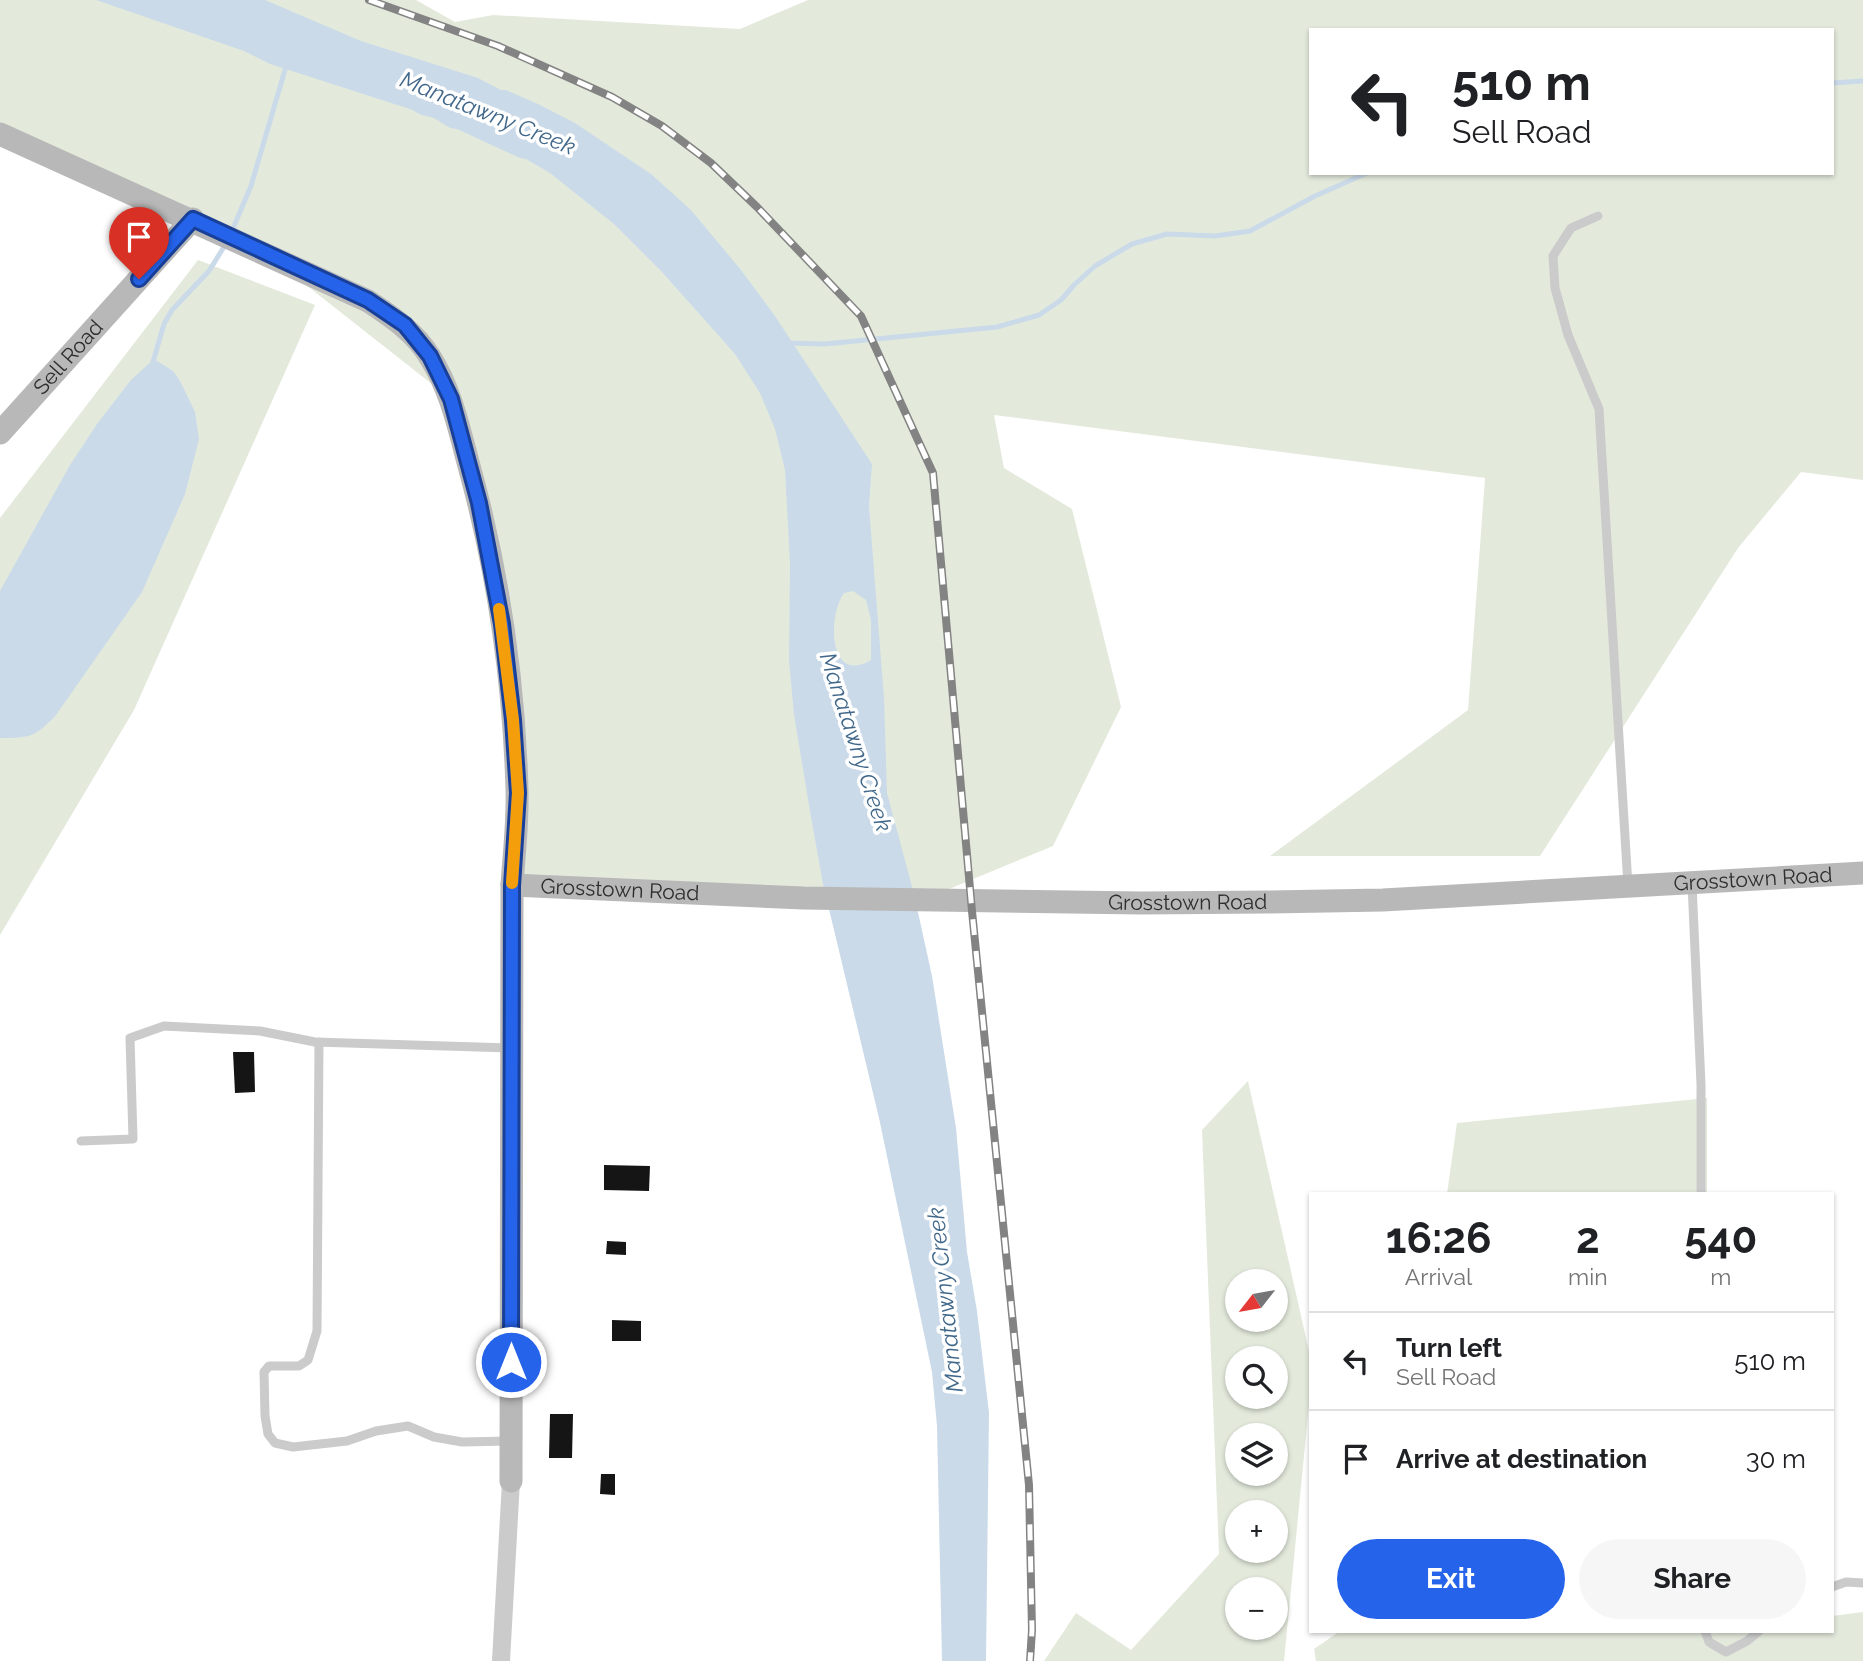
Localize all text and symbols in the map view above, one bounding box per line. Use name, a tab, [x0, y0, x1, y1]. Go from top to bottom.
text: 510 m	[1452, 54, 1591, 111]
icon: left	[1337, 56, 1428, 147]
water label: Manatawny Creek	[397, 65, 580, 160]
text: Sell Road	[1452, 113, 1592, 150]
pin	[109, 207, 169, 279]
icon: arrive	[120, 218, 158, 256]
street label: Sell Road	[28, 315, 108, 399]
water label: Manatawny Creek	[815, 649, 898, 835]
street label: Grosstown Road	[1673, 862, 1833, 896]
street label: Grosstown Road	[540, 873, 700, 905]
street label: Grosstown Road	[1108, 889, 1267, 915]
water label: Manatawny Creek	[921, 1206, 968, 1394]
text: 16:26	[1386, 1214, 1491, 1263]
text: 2	[1576, 1214, 1600, 1263]
text: 540	[1684, 1214, 1757, 1263]
text: Arrival	[1405, 1263, 1472, 1290]
text: min	[1568, 1263, 1608, 1290]
text: m	[1710, 1263, 1731, 1290]
north arrow	[1225, 1269, 1288, 1332]
map controls	[1225, 1269, 1288, 1640]
position arrow	[474, 1325, 548, 1399]
text: Turn left	[1396, 1333, 1502, 1363]
icon: left	[1337, 1342, 1375, 1380]
button: search	[1225, 1346, 1288, 1409]
text: 510 m	[1734, 1346, 1806, 1376]
text: Sell Road	[1396, 1363, 1496, 1390]
button: layers	[1225, 1423, 1288, 1486]
icon: arrive	[1337, 1440, 1375, 1478]
text: Arrive at destination	[1396, 1444, 1647, 1474]
text: 30 m	[1746, 1444, 1806, 1474]
button: +	[1225, 1500, 1288, 1563]
button: Exit	[1337, 1539, 1565, 1619]
button: Share	[1579, 1539, 1806, 1619]
button: −	[1225, 1577, 1288, 1640]

